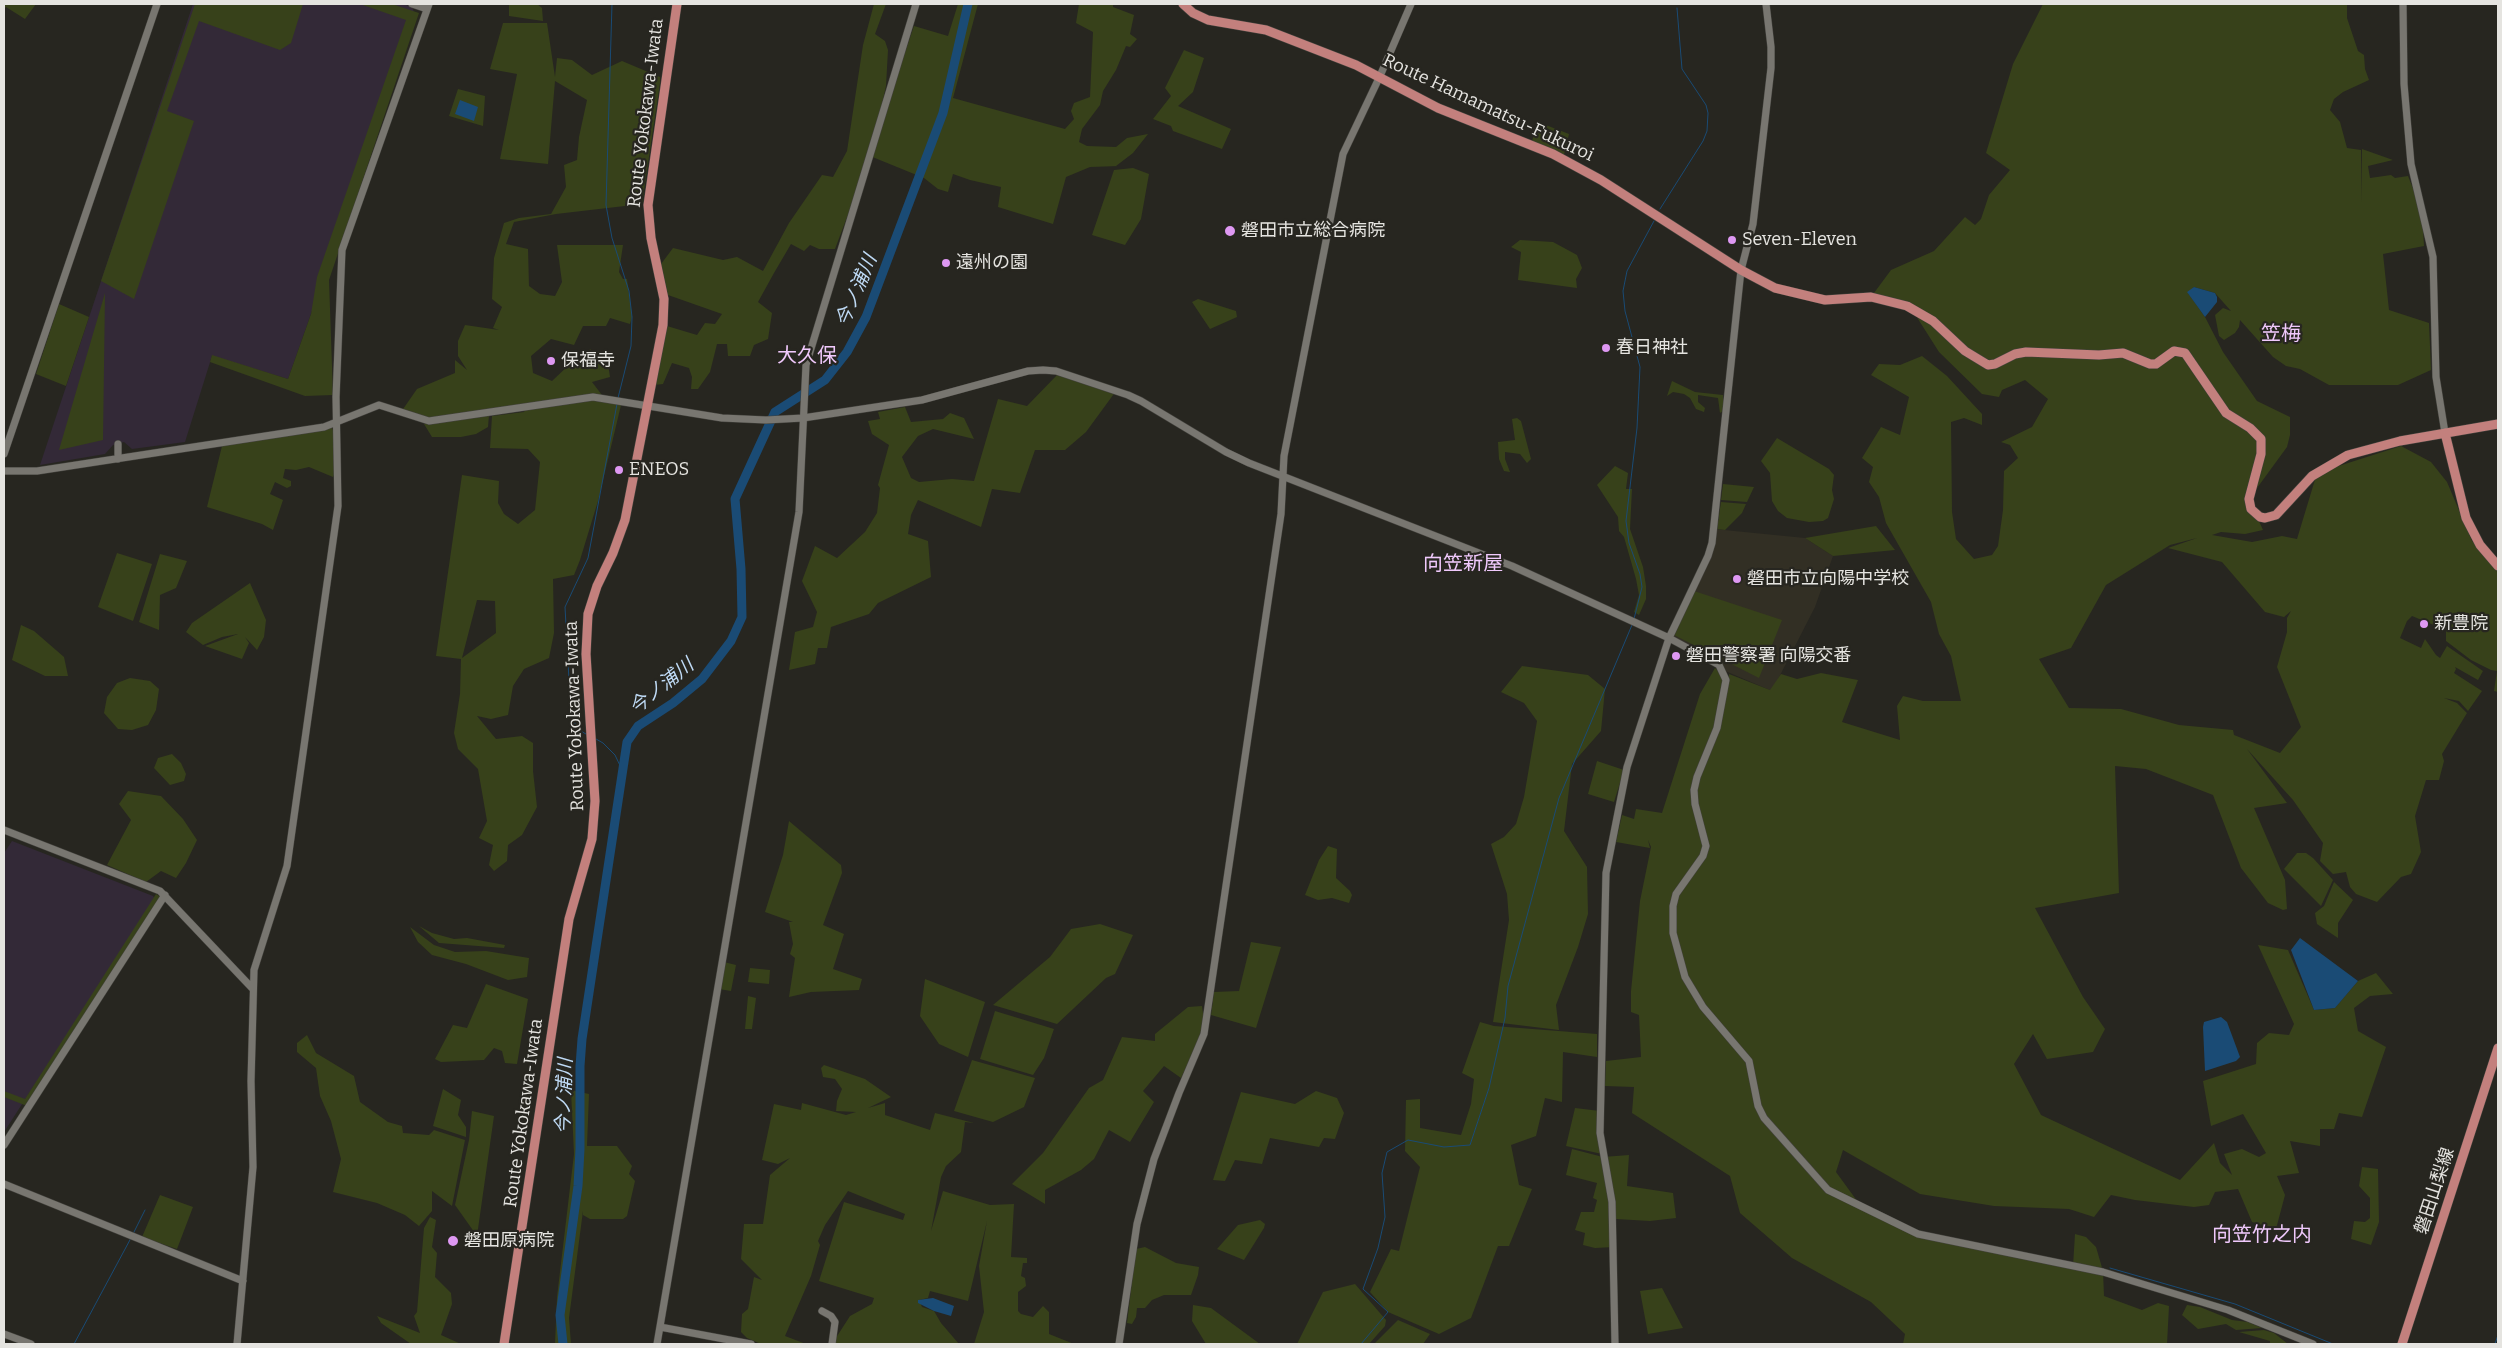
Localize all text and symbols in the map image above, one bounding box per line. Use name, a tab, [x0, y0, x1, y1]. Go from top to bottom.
street label: Route Yokokawa-Iwata	[624, 17, 668, 209]
street label: Route Hamamatsu-Fukuroi	[1379, 50, 1597, 166]
place label: 磐田市立総合病院	[1241, 220, 1385, 242]
marker: 磐田市立総合病院	[1223, 224, 1237, 238]
place label: Seven-Eleven	[1742, 229, 1857, 251]
marker: Seven-Eleven	[1726, 234, 1738, 246]
water label: 今ノ浦川	[832, 252, 882, 330]
place label: 遠州の園	[956, 252, 1028, 274]
marker: 遠州の園	[940, 257, 952, 269]
district label: 笠梅	[2261, 322, 2301, 346]
place label: 春日神社	[1616, 337, 1688, 359]
marker: 春日神社	[1600, 342, 1612, 354]
district label: 大久保	[777, 344, 837, 368]
place label: 保福寺	[561, 350, 615, 372]
marker: 保福寺	[545, 355, 557, 367]
place label: ENEOS	[629, 459, 689, 481]
marker: ENEOS	[613, 464, 625, 476]
district label: 向笠新屋	[1423, 552, 1503, 576]
place label: 磐田市立向陽中学校	[1747, 568, 1909, 590]
marker: 磐田市立向陽中学校	[1731, 573, 1743, 585]
place label: 新豊院	[2434, 613, 2488, 635]
marker: 新豊院	[2418, 618, 2430, 630]
street label: Route Yokokawa-Iwata	[561, 620, 589, 812]
place label: 磐田警察署 向陽交番	[1686, 645, 1852, 667]
marker: 磐田警察署 向陽交番	[1670, 650, 1682, 662]
water label: 今ノ浦川	[625, 654, 699, 720]
street label: Route Yokokawa-Iwata	[500, 1017, 548, 1209]
water label: 今ノ浦川	[552, 1058, 578, 1134]
street label: 磐田山梨線	[2411, 1145, 2459, 1237]
district label: 向笠竹之内	[2212, 1223, 2312, 1247]
place label: 磐田原病院	[464, 1230, 554, 1252]
marker: 磐田原病院	[446, 1234, 460, 1248]

